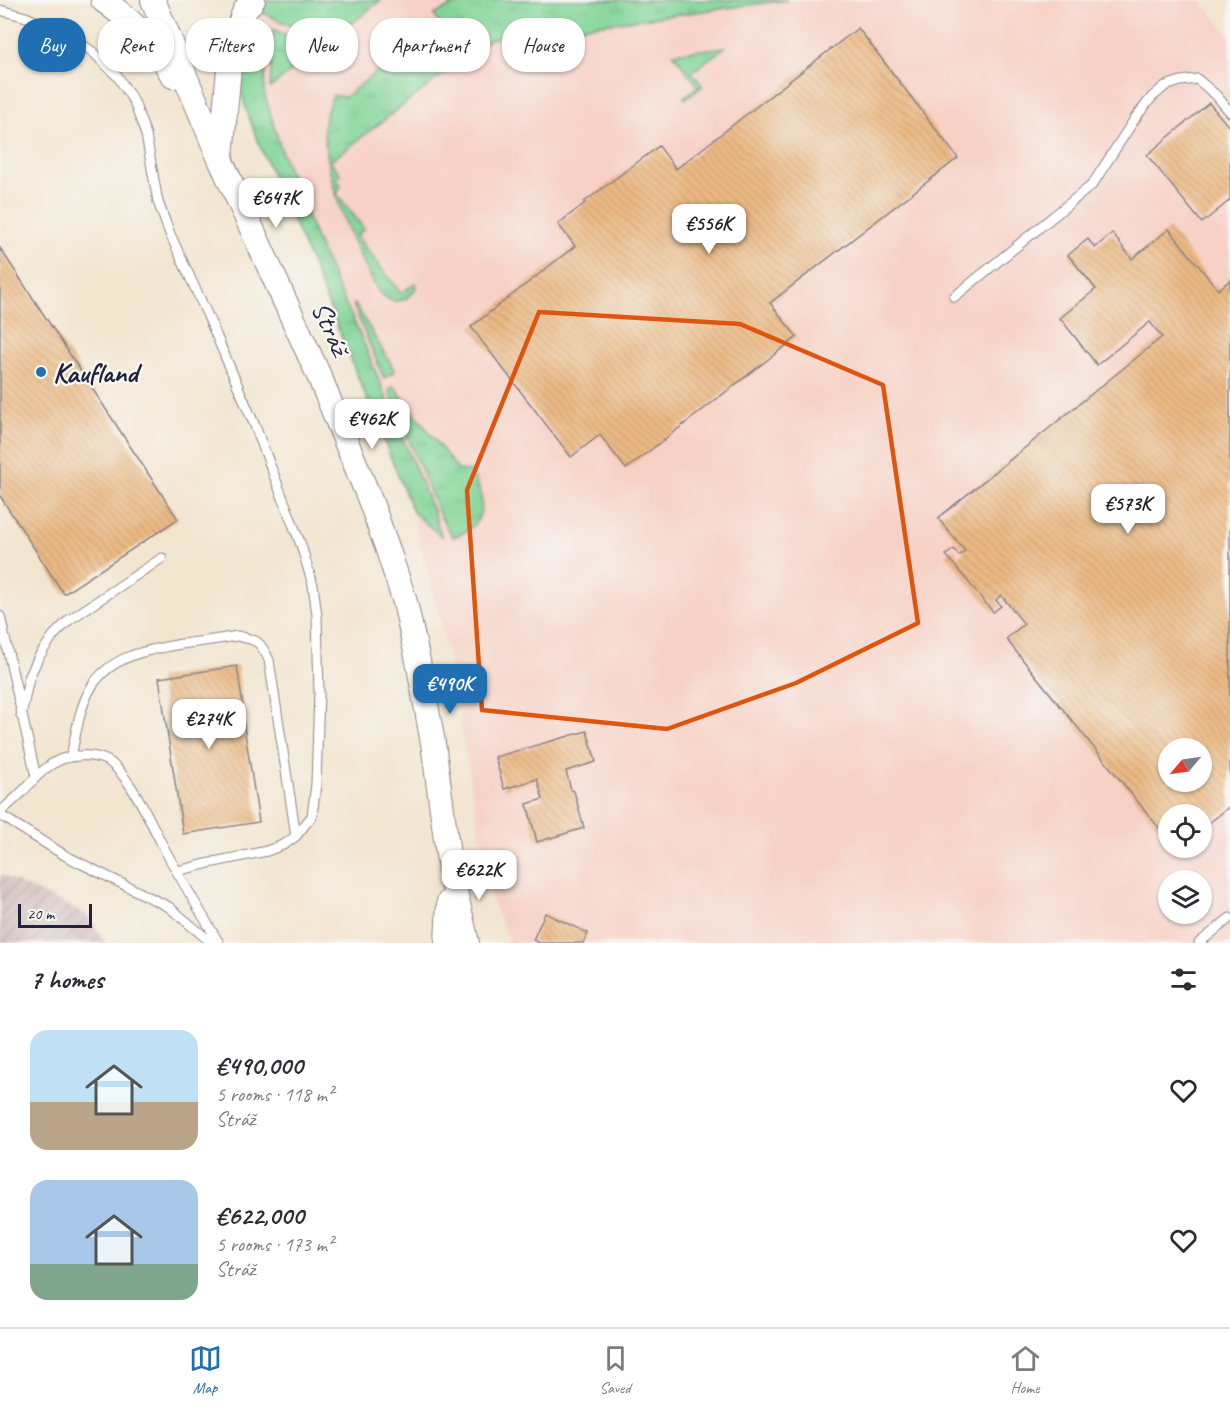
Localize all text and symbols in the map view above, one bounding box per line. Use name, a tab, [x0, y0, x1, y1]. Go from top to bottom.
chip: Buy	[18, 18, 86, 72]
chip: Rent	[98, 18, 174, 72]
chip: Filters	[186, 18, 274, 72]
chip: New	[286, 18, 358, 72]
chip: Apartment	[370, 18, 490, 72]
chip: House	[502, 18, 585, 72]
pin: €647K	[234, 178, 318, 229]
text: €647K	[253, 185, 299, 210]
pin: €556K	[667, 204, 751, 255]
text: €556K	[686, 211, 732, 236]
street label: Stráž	[304, 296, 360, 364]
place label: Kaufland	[53, 355, 142, 390]
marker: Kaufland	[34, 365, 48, 379]
pin: €462K	[330, 399, 414, 450]
text: €462K	[349, 406, 395, 431]
pin: €573K	[1086, 484, 1170, 535]
text: €573K	[1105, 491, 1151, 516]
pin: €490K	[408, 664, 492, 715]
text: €490K	[427, 671, 473, 696]
pin: €274K	[167, 699, 251, 750]
text: €274K	[186, 706, 232, 731]
north arrow	[1158, 738, 1212, 792]
map controls	[1158, 738, 1212, 924]
button: locate	[1158, 804, 1212, 858]
pin: €622K	[437, 850, 521, 901]
text: €622K	[456, 857, 502, 882]
button: layers	[1158, 870, 1212, 924]
scale bar	[18, 901, 92, 928]
text: 20 m	[27, 904, 54, 924]
text: 7 homes	[30, 963, 103, 996]
icon: filters	[1167, 963, 1200, 996]
text: €490,000	[216, 1049, 303, 1082]
icon: home	[78, 1054, 150, 1126]
icon: heart	[1167, 1074, 1200, 1107]
text: 5 rooms · 118 m²	[216, 1082, 333, 1107]
text: Stráž	[216, 1107, 255, 1132]
text: €622,000	[216, 1199, 304, 1232]
icon: home	[78, 1204, 150, 1276]
icon: heart	[1167, 1224, 1200, 1257]
text: 5 rooms · 173 m²	[216, 1232, 333, 1257]
text: Stráž	[216, 1257, 255, 1282]
tab: Map	[189, 1342, 222, 1398]
tab: Saved	[599, 1342, 632, 1398]
tab: Home	[1009, 1342, 1042, 1398]

